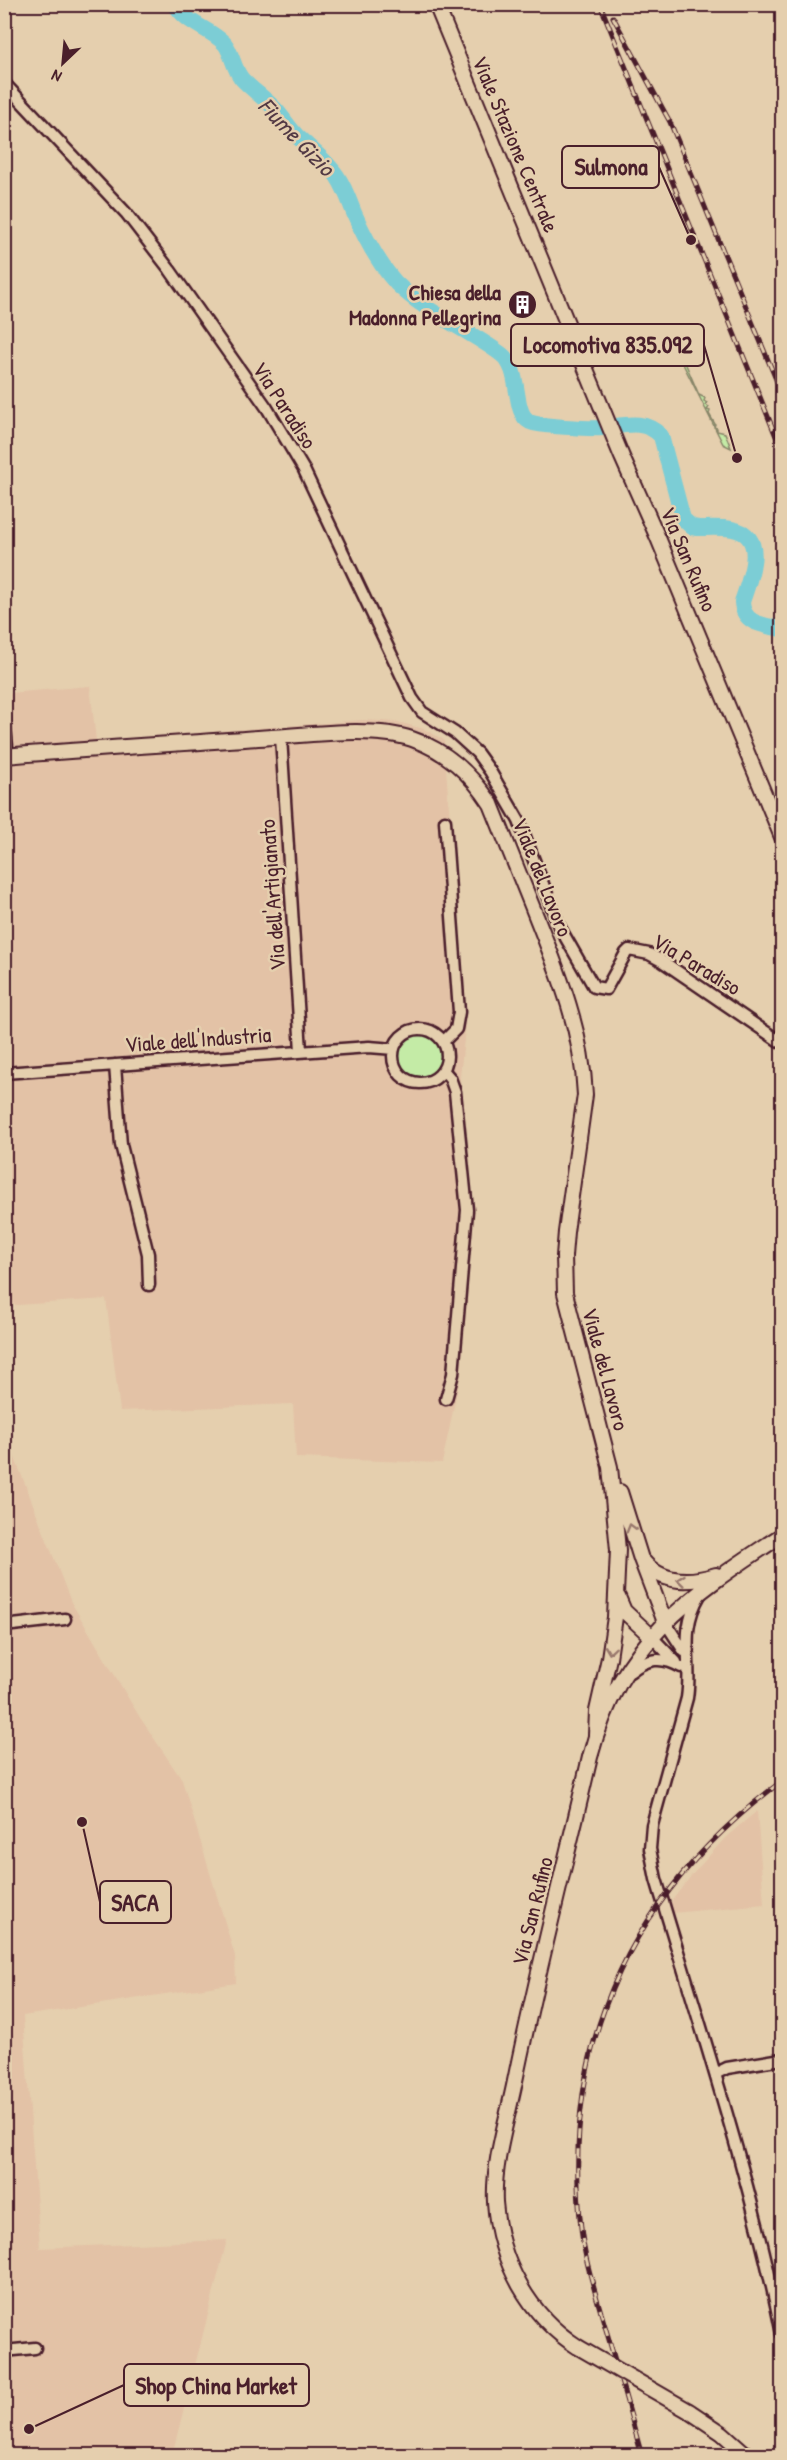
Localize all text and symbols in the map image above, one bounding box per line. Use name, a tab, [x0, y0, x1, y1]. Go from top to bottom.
north arrow	[33, 33, 93, 93]
street label: Viale Stazione Centrale	[465, 51, 567, 237]
text: N	[47, 65, 65, 88]
water label: Fiume Gizio	[252, 90, 344, 184]
callout: Sulmona	[562, 146, 659, 188]
text: Sulmona	[574, 150, 648, 182]
place label: Chiesa della Madonna Pellegrina	[349, 277, 501, 333]
building icon: Chiesa della Madonna Pellegrina	[506, 289, 538, 321]
callout: Locomotiva 835.092	[511, 324, 704, 366]
text: Locomotiva 835.092	[524, 328, 693, 360]
street label: Via Paradiso	[246, 356, 324, 454]
street label: Via San Rufino	[653, 502, 725, 616]
street label: Viale del Lavoro	[506, 813, 580, 941]
street label: Via dell'Artigianato	[252, 818, 292, 972]
street label: Via Paradiso	[647, 926, 747, 1002]
street label: Viale dell'Industria	[124, 1019, 273, 1059]
street label: Viale del Lavoro	[575, 1304, 637, 1434]
one-way arrow	[626, 1523, 638, 1534]
one-way arrow	[676, 1574, 685, 1587]
one-way arrow	[604, 1646, 616, 1655]
street label: Via San Rufino	[504, 1853, 560, 1969]
callout: SACA	[100, 1881, 171, 1923]
text: SACA	[111, 1886, 159, 1918]
callout: Shop China Market	[124, 2364, 309, 2406]
text: Shop China Market	[135, 2369, 298, 2402]

